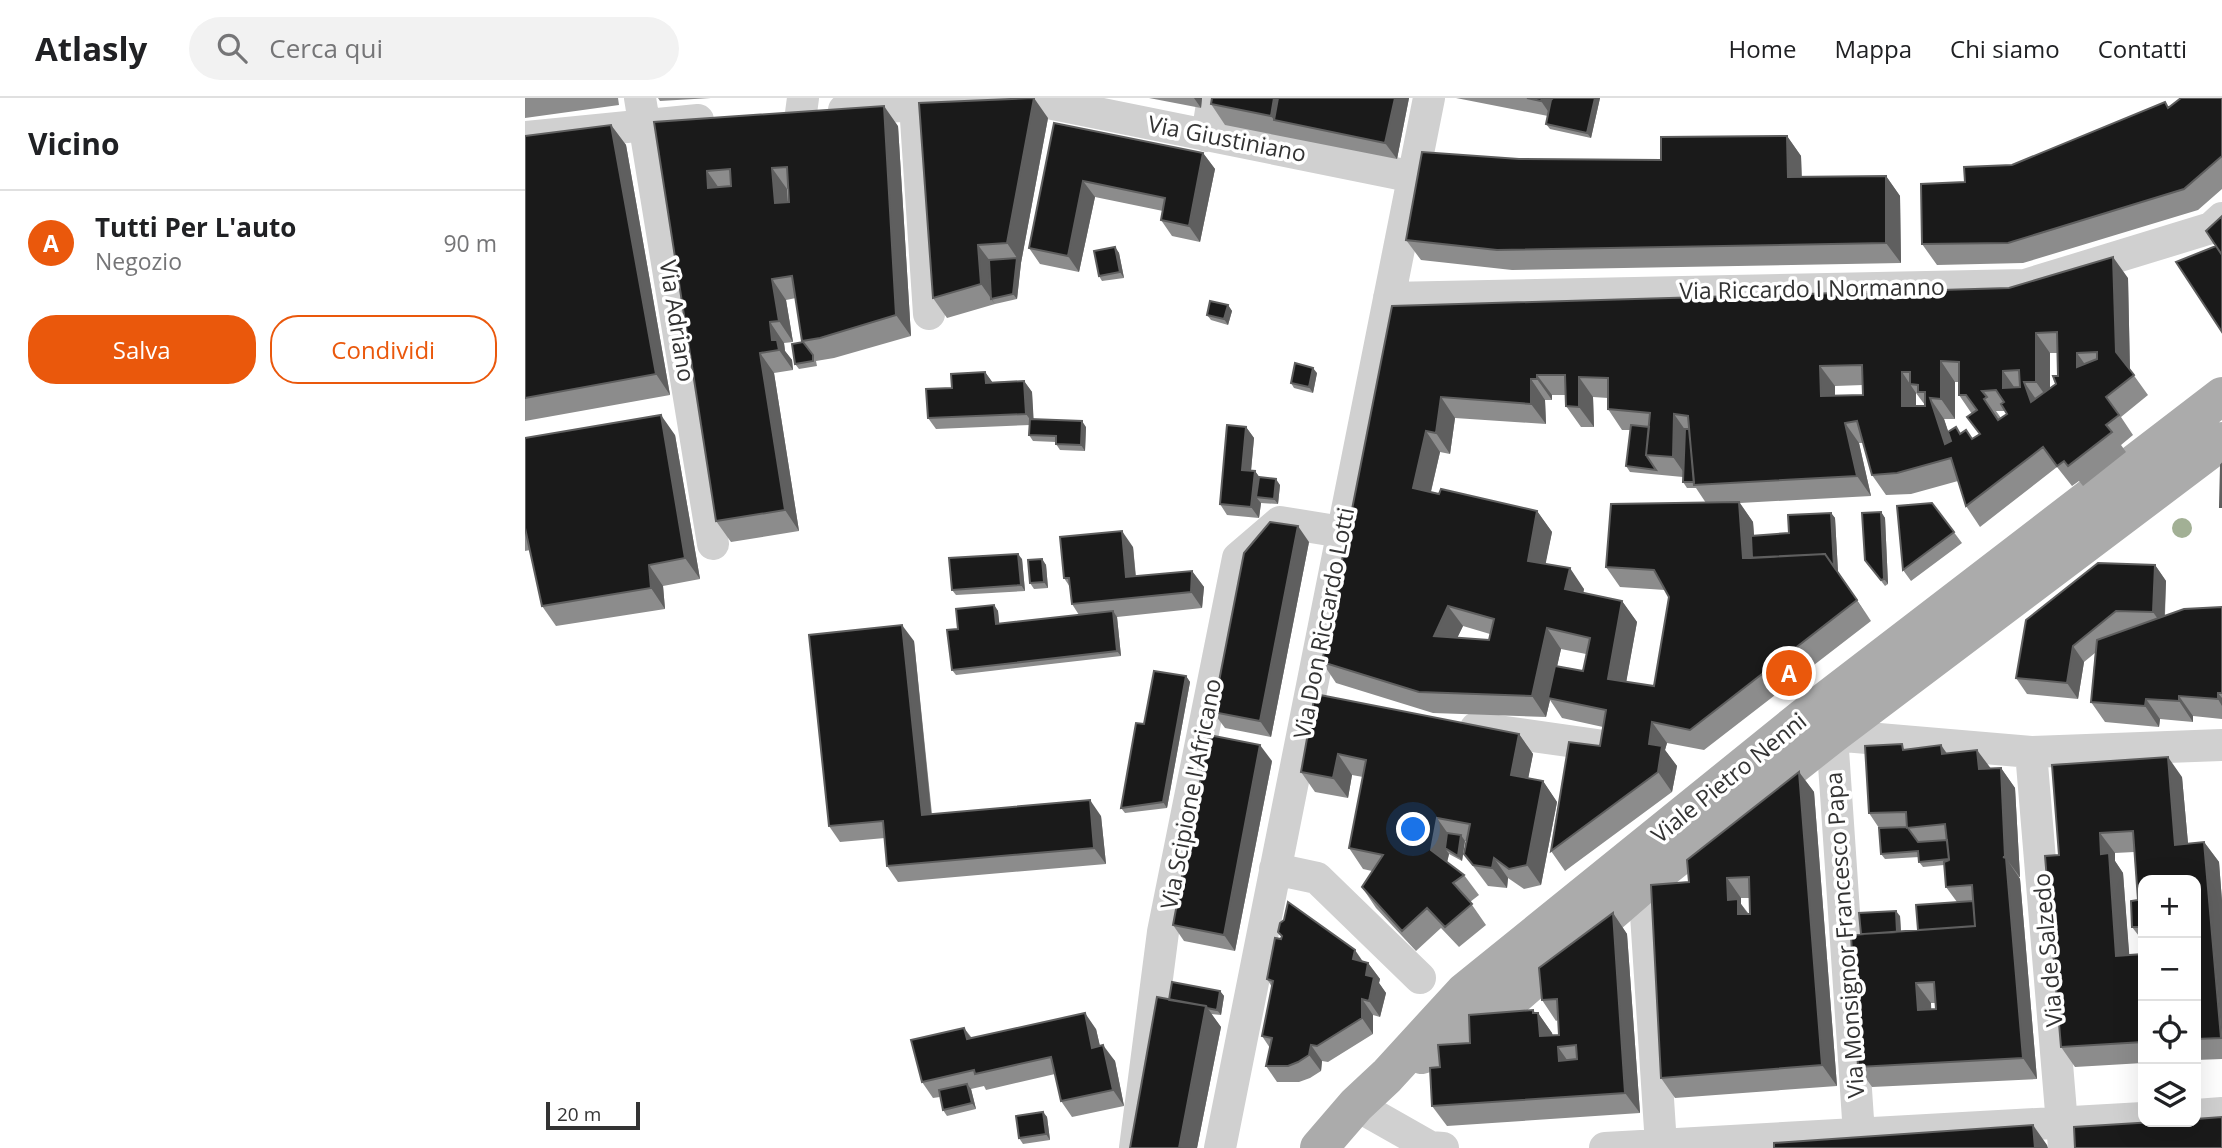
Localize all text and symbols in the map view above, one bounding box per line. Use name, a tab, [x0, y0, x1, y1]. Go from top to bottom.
search box	[189, 17, 679, 80]
text: Atlasly	[35, 26, 147, 71]
icon: search	[213, 29, 251, 67]
text: Cerca qui	[269, 30, 383, 66]
text: Home	[1729, 32, 1796, 65]
text: Mappa	[1834, 32, 1912, 65]
text: Chi siamo	[1950, 32, 2060, 65]
text: Contatti	[2098, 32, 2187, 65]
street label: Via Giustiniano	[1145, 107, 1309, 169]
text: Vicino	[28, 123, 120, 164]
text: Tutti Per L'auto	[95, 209, 296, 245]
text: A	[43, 227, 59, 259]
text: 90 m	[443, 227, 497, 259]
text: Negozio	[95, 245, 182, 277]
street label: Via Adriano	[653, 258, 703, 384]
street label: Via Riccardo I Normanno	[1679, 270, 1945, 306]
button: Salva	[28, 315, 256, 384]
button: Condividi	[270, 315, 497, 384]
street label: Via Don Riccardo Lotti	[1285, 504, 1361, 741]
pin: A	[1766, 647, 1812, 699]
street label: Via Scipione l'Africano	[1152, 676, 1228, 912]
street label: Viale Pietro Nenni	[1644, 705, 1813, 850]
street label: Via Monsignor Francesco Papa	[1817, 771, 1871, 1099]
your location	[1396, 812, 1430, 846]
street label: Via de Salzedo	[2024, 872, 2070, 1028]
map controls	[2138, 875, 2201, 1127]
button: +	[2138, 875, 2201, 938]
button: −	[2138, 938, 2201, 1001]
button: locate	[2138, 1001, 2201, 1064]
button: layers	[2138, 1064, 2201, 1127]
scale bar	[546, 1099, 641, 1131]
text: 20 m	[557, 1101, 601, 1127]

